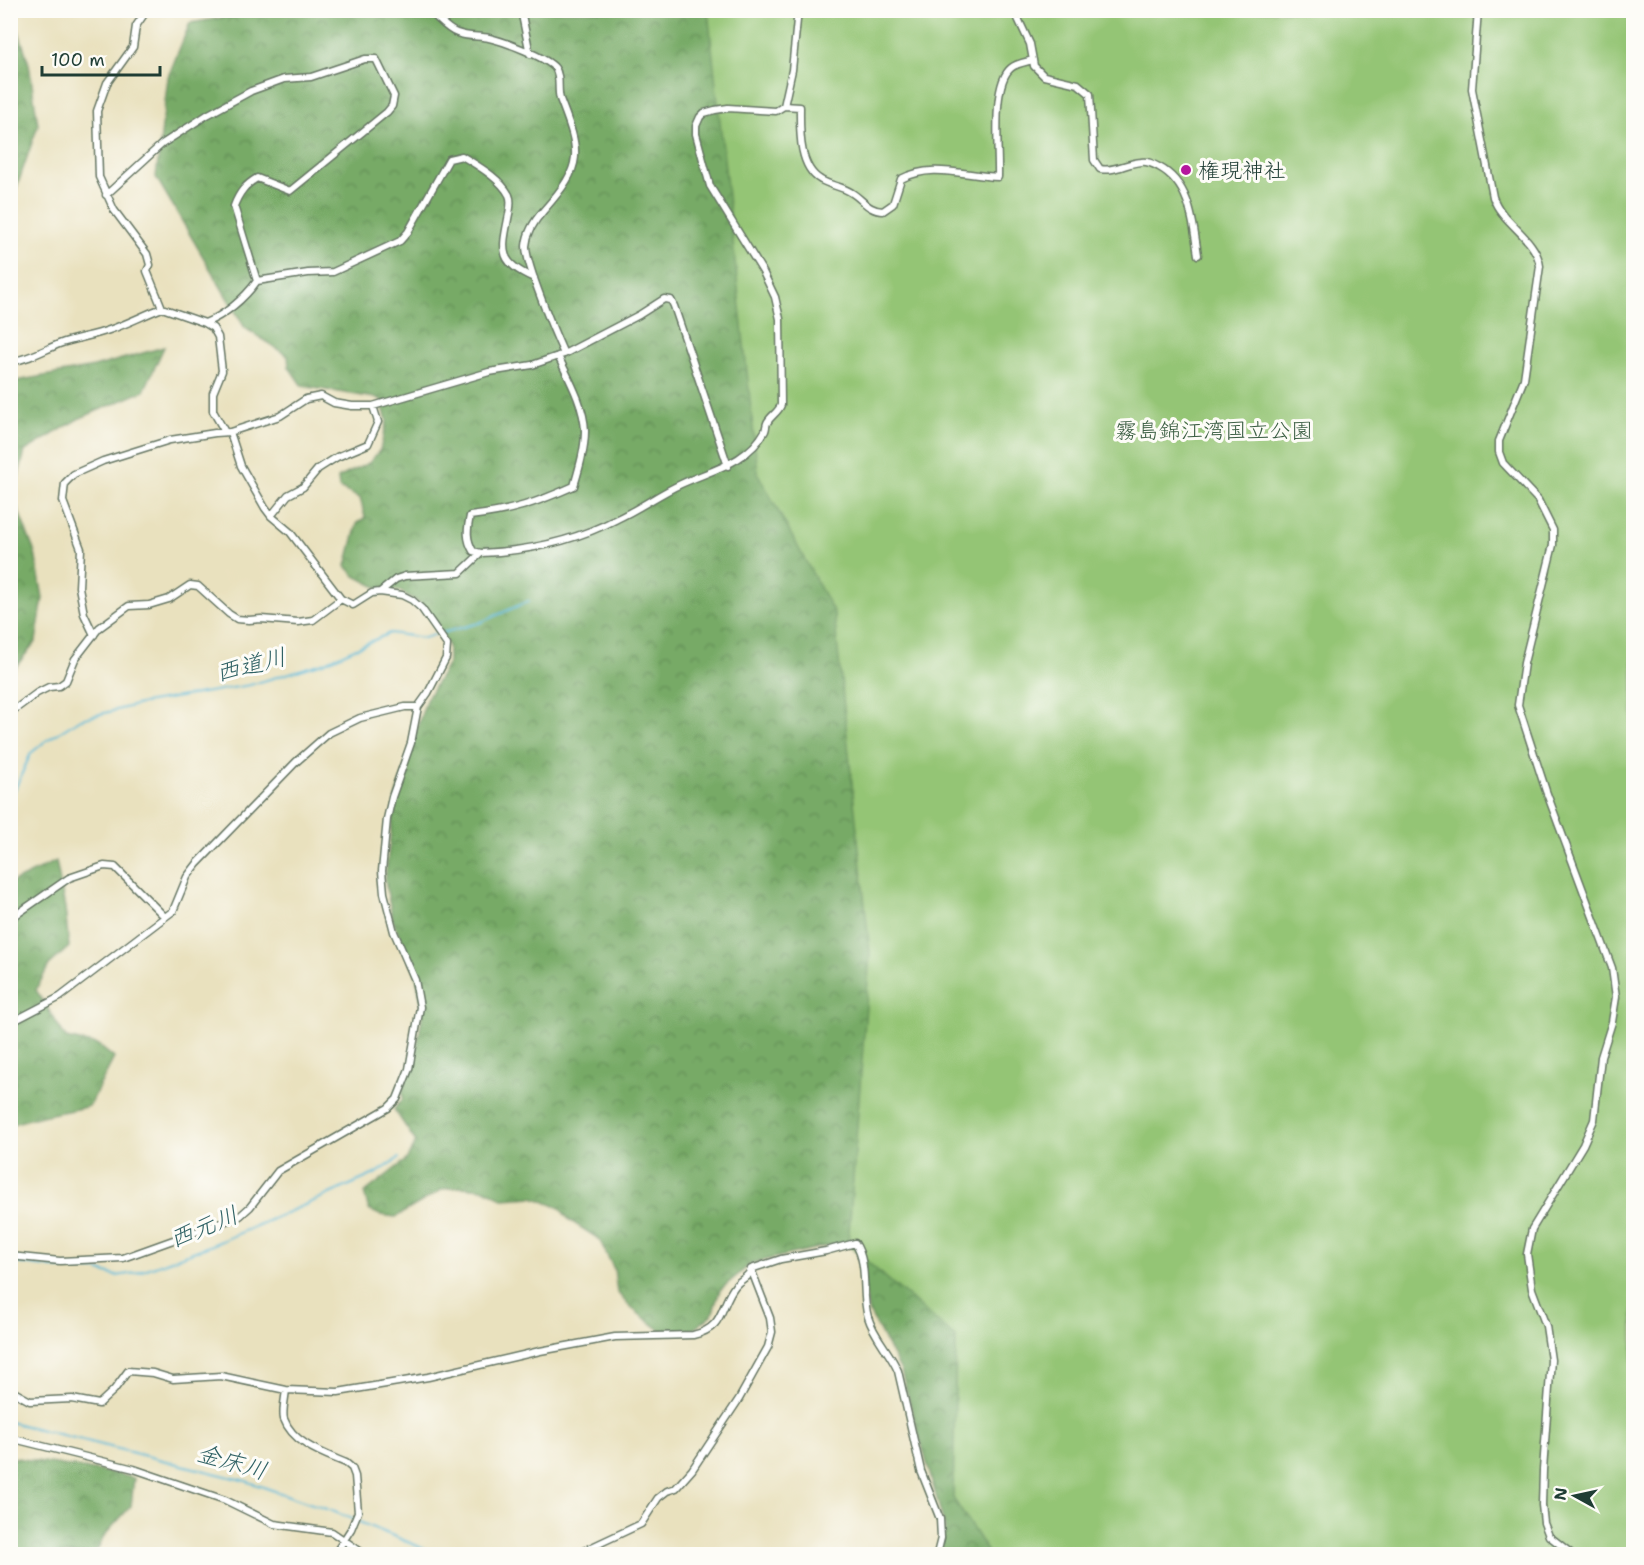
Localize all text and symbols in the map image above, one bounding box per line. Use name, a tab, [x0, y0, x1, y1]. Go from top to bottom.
scale bar	[42, 39, 160, 77]
text: 100 m	[51, 48, 105, 72]
place label: 権現神社	[1198, 156, 1286, 185]
marker: 権現神社	[1179, 163, 1193, 177]
park label: 霧島錦江湾国立公園	[1115, 416, 1313, 445]
water label: 西道川	[212, 641, 290, 689]
water label: 西元川	[165, 1199, 243, 1255]
water label: 金床川	[193, 1437, 271, 1487]
north arrow	[1545, 1466, 1605, 1526]
text: N	[1549, 1486, 1572, 1502]

